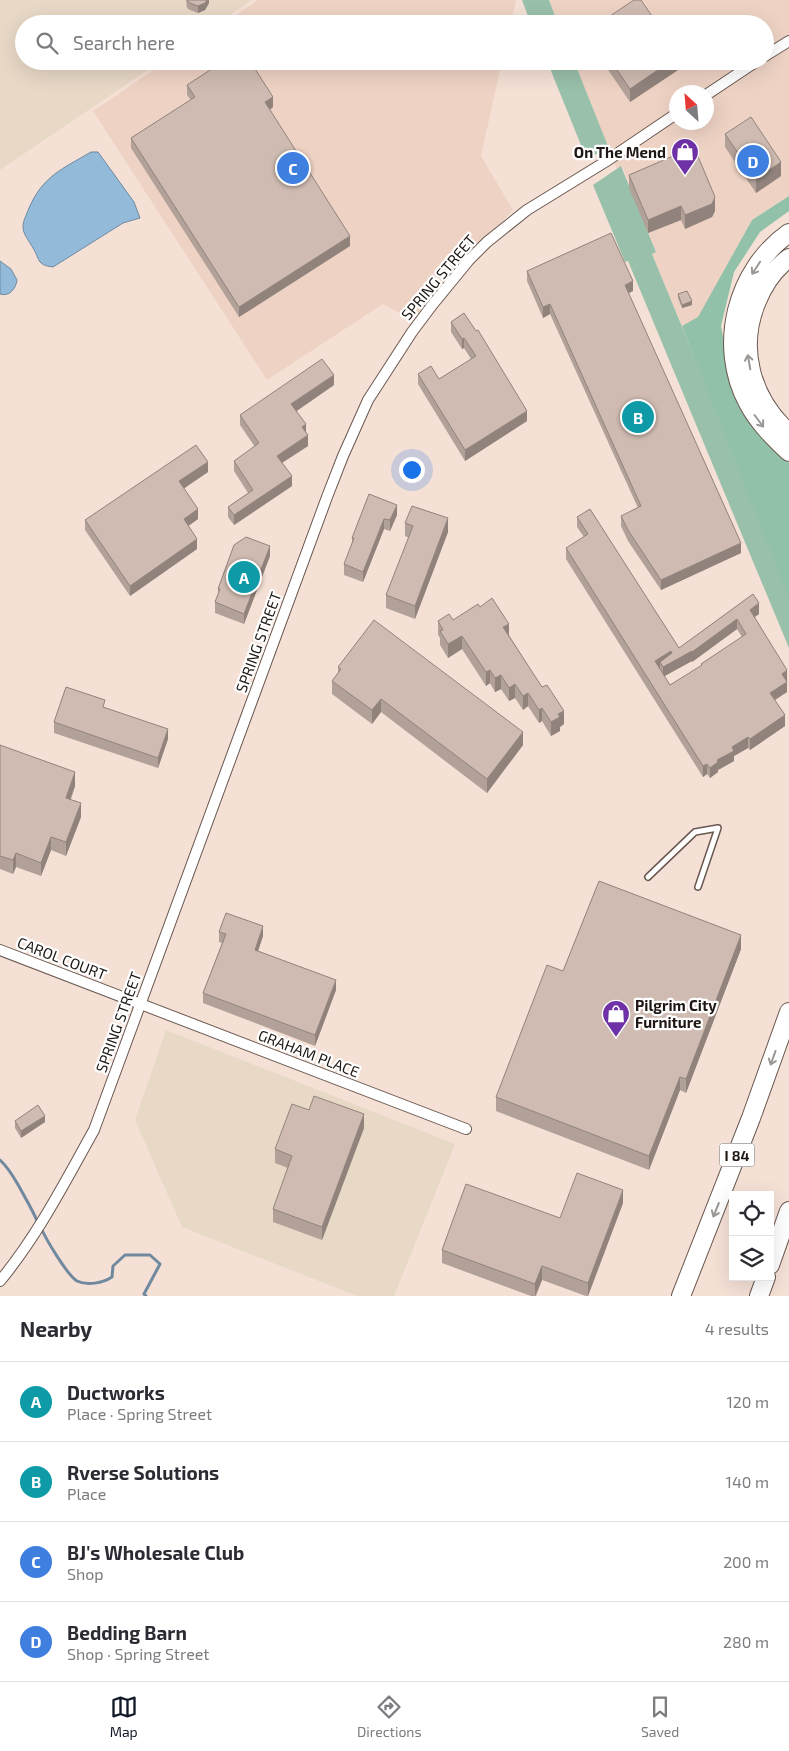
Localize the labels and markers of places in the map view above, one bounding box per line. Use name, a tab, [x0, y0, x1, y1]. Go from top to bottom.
shop icon: On The Mend	[670, 137, 700, 176]
pin: D	[737, 142, 769, 180]
place label: On The Mend	[574, 143, 666, 161]
pin: C	[277, 149, 309, 187]
pin: B	[622, 398, 654, 436]
pin: A	[228, 558, 260, 596]
place label: Pilgrim City Furniture	[635, 996, 717, 1031]
shop icon: Pilgrim City Furniture	[601, 999, 631, 1038]

